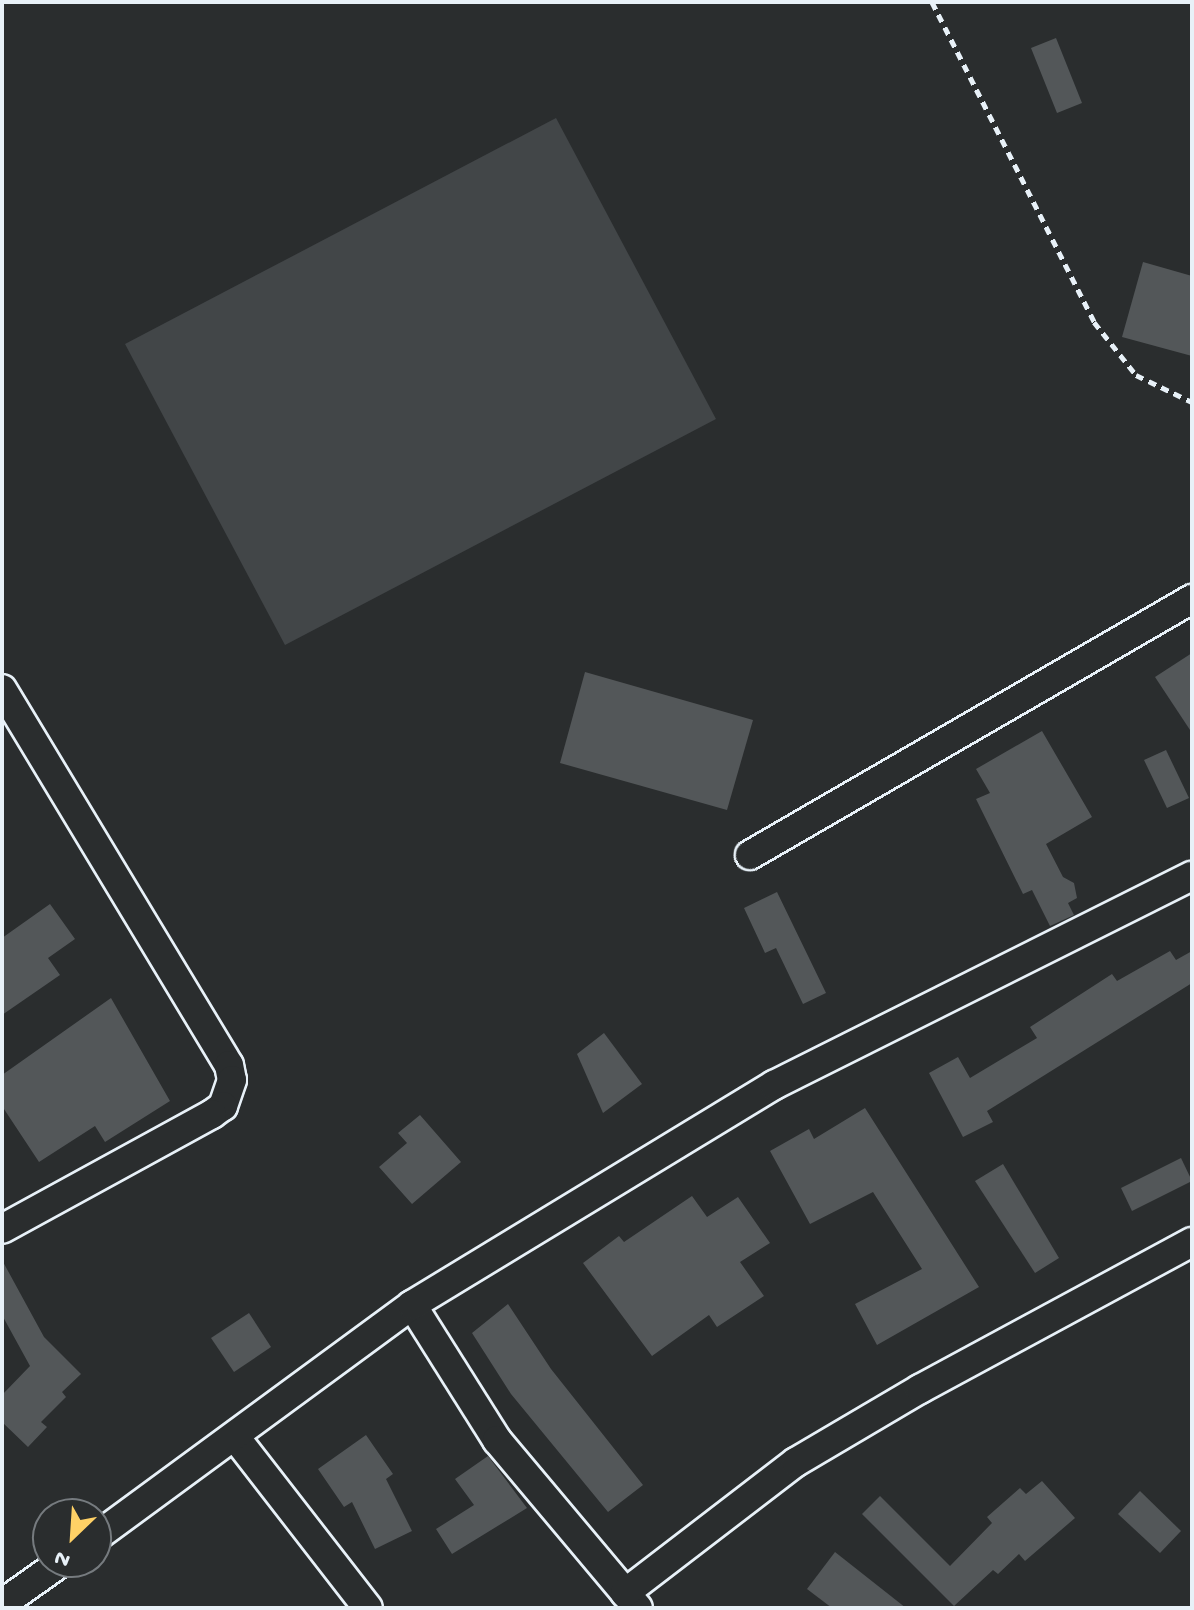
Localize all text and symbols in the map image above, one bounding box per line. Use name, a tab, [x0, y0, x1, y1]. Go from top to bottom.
north arrow	[32, 1498, 112, 1578]
text: N	[51, 1543, 75, 1573]

